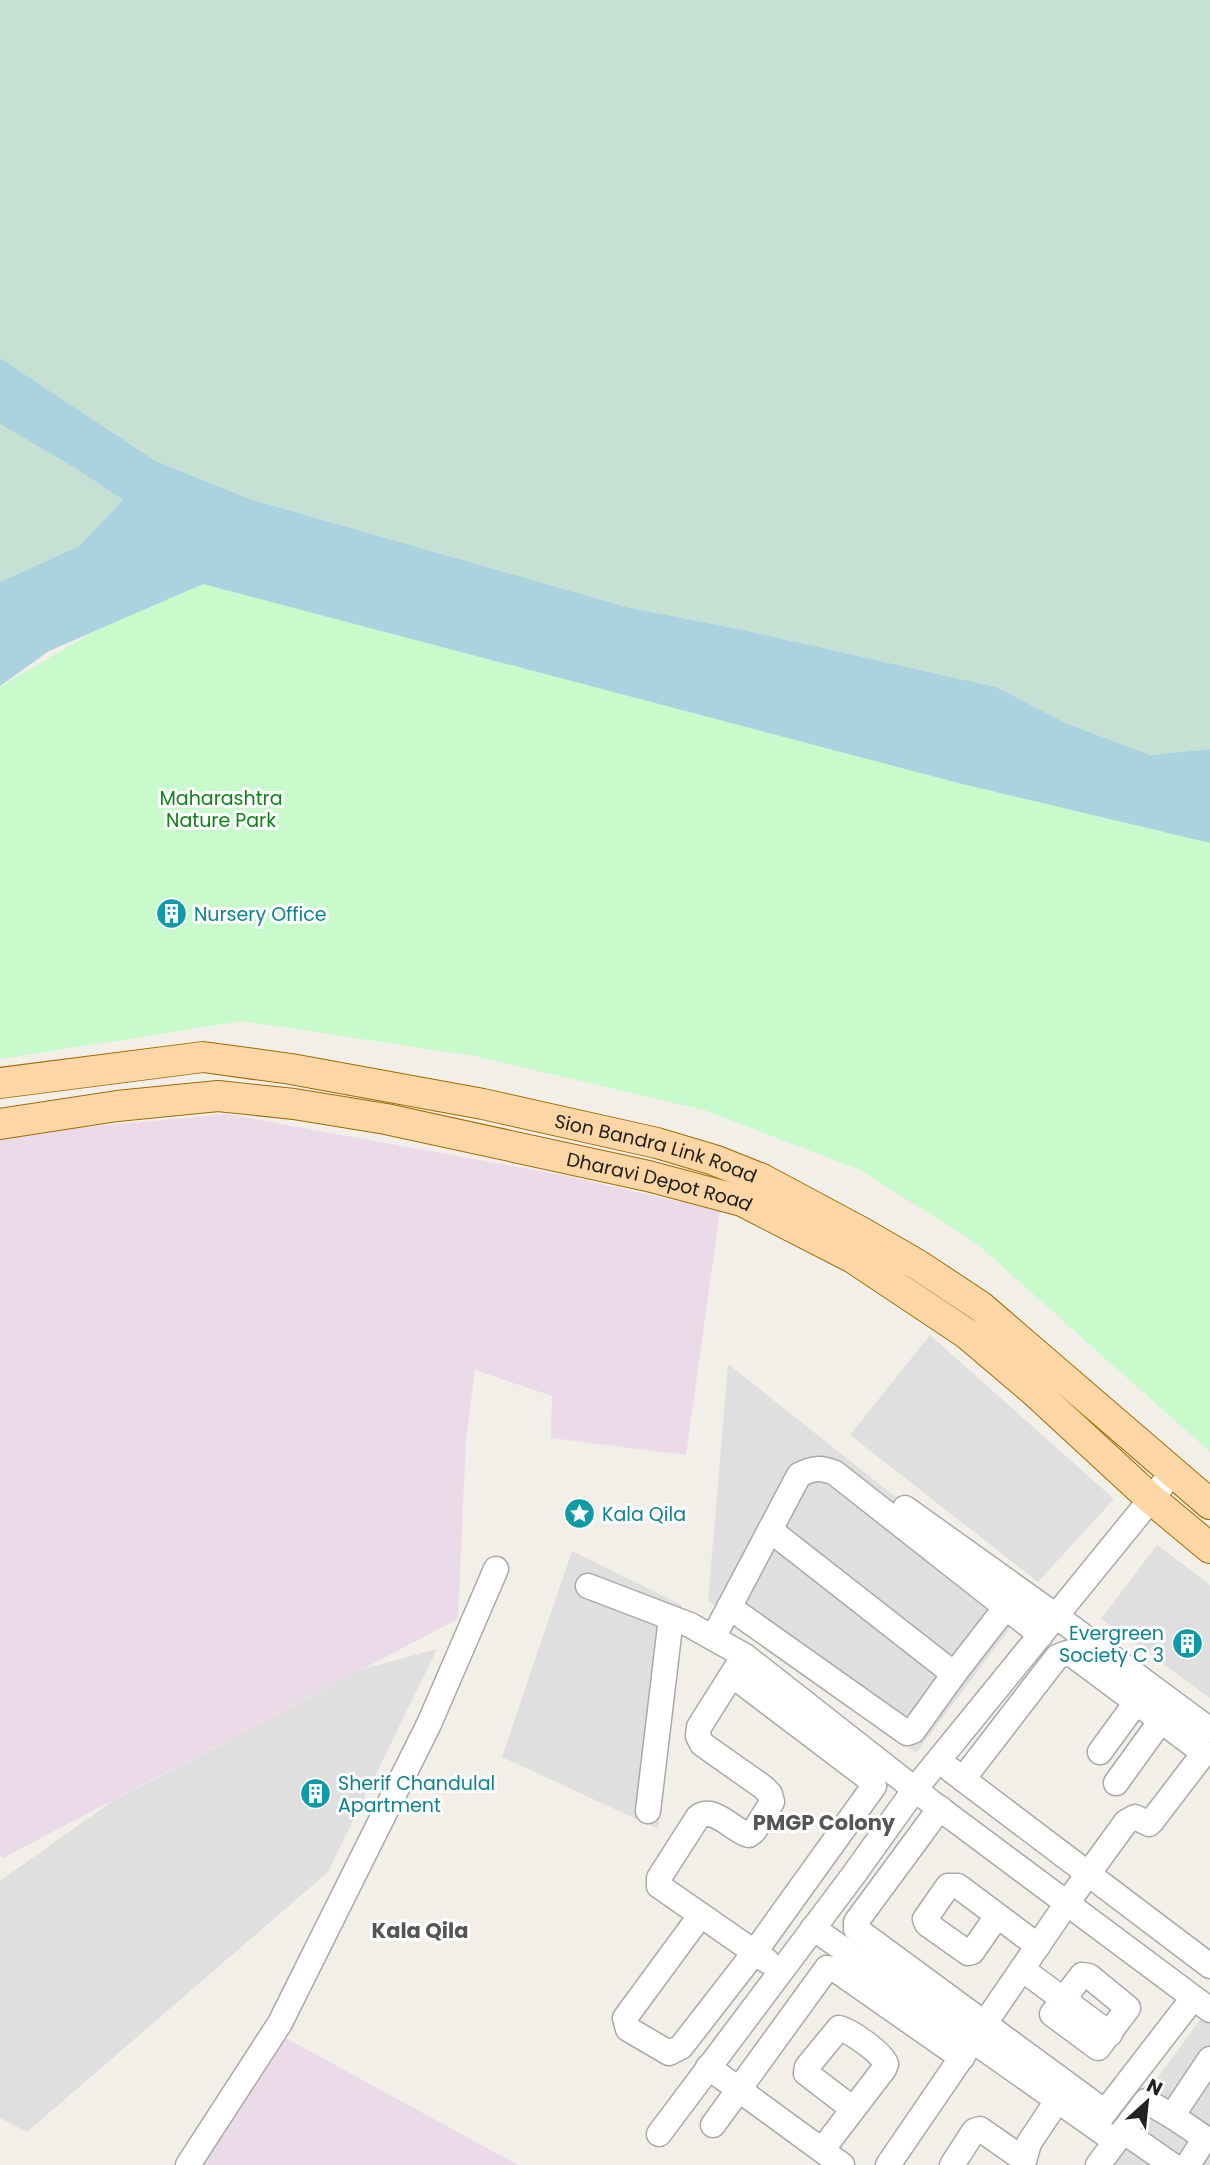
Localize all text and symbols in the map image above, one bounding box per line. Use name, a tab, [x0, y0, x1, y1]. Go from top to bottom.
park label: Maharashtra Nature Park	[159, 785, 283, 834]
building icon: Nursery Office	[154, 897, 188, 931]
place label: Nursery Office	[194, 901, 327, 928]
street label: Sion Bandra Link Road	[552, 1107, 761, 1189]
street label: Dharavi Depot Road	[564, 1145, 757, 1218]
place icon: Kala Qila	[562, 1497, 596, 1531]
place label: Kala Qila	[602, 1501, 686, 1528]
place label: Evergreen Society C 3	[1059, 1620, 1164, 1669]
building icon: Evergreen Society C 3	[1170, 1627, 1204, 1661]
place label: Sherif Chandulal Apartment	[338, 1770, 495, 1819]
building icon: Sherif Chandulal Apartment	[298, 1777, 332, 1811]
district label: PMGP Colony	[753, 1808, 896, 1837]
district label: Kala Qila	[372, 1916, 469, 1945]
north arrow	[1112, 2067, 1182, 2137]
text: N	[1142, 2072, 1167, 2103]

